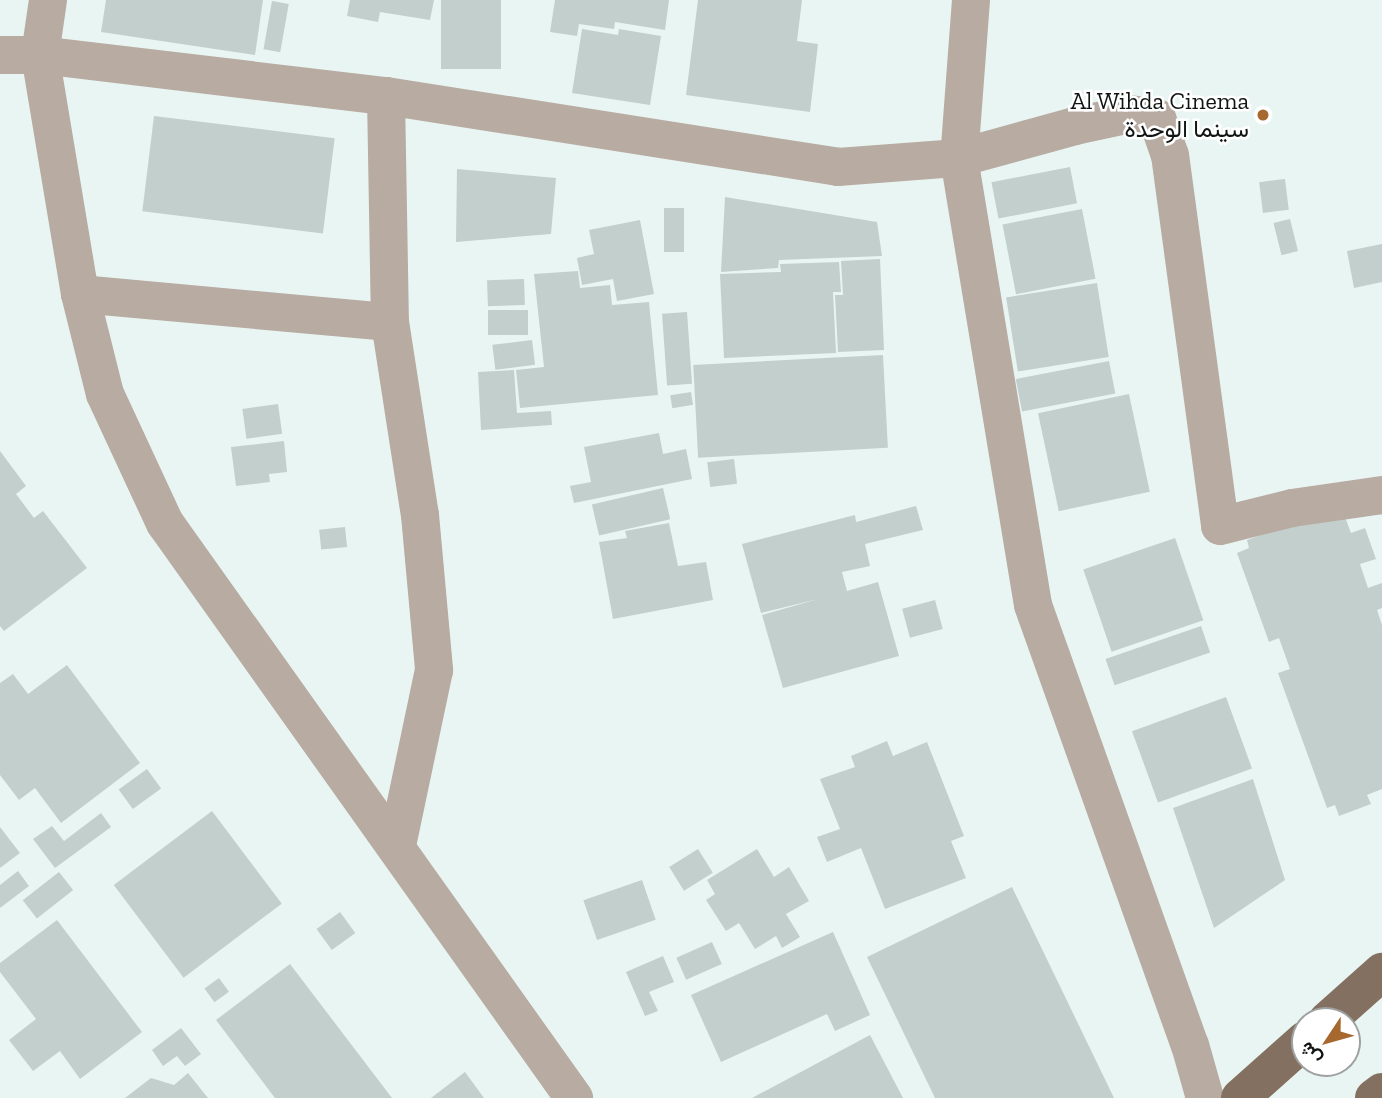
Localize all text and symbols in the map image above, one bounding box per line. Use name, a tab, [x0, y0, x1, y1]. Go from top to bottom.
place label: Al Wihda Cinema سينما الوحدة	[1070, 87, 1249, 143]
marker: Al Wihda Cinema سينما الوحدة	[1255, 107, 1271, 123]
north arrow	[1291, 1007, 1361, 1077]
text: ش	[1294, 1037, 1326, 1069]

